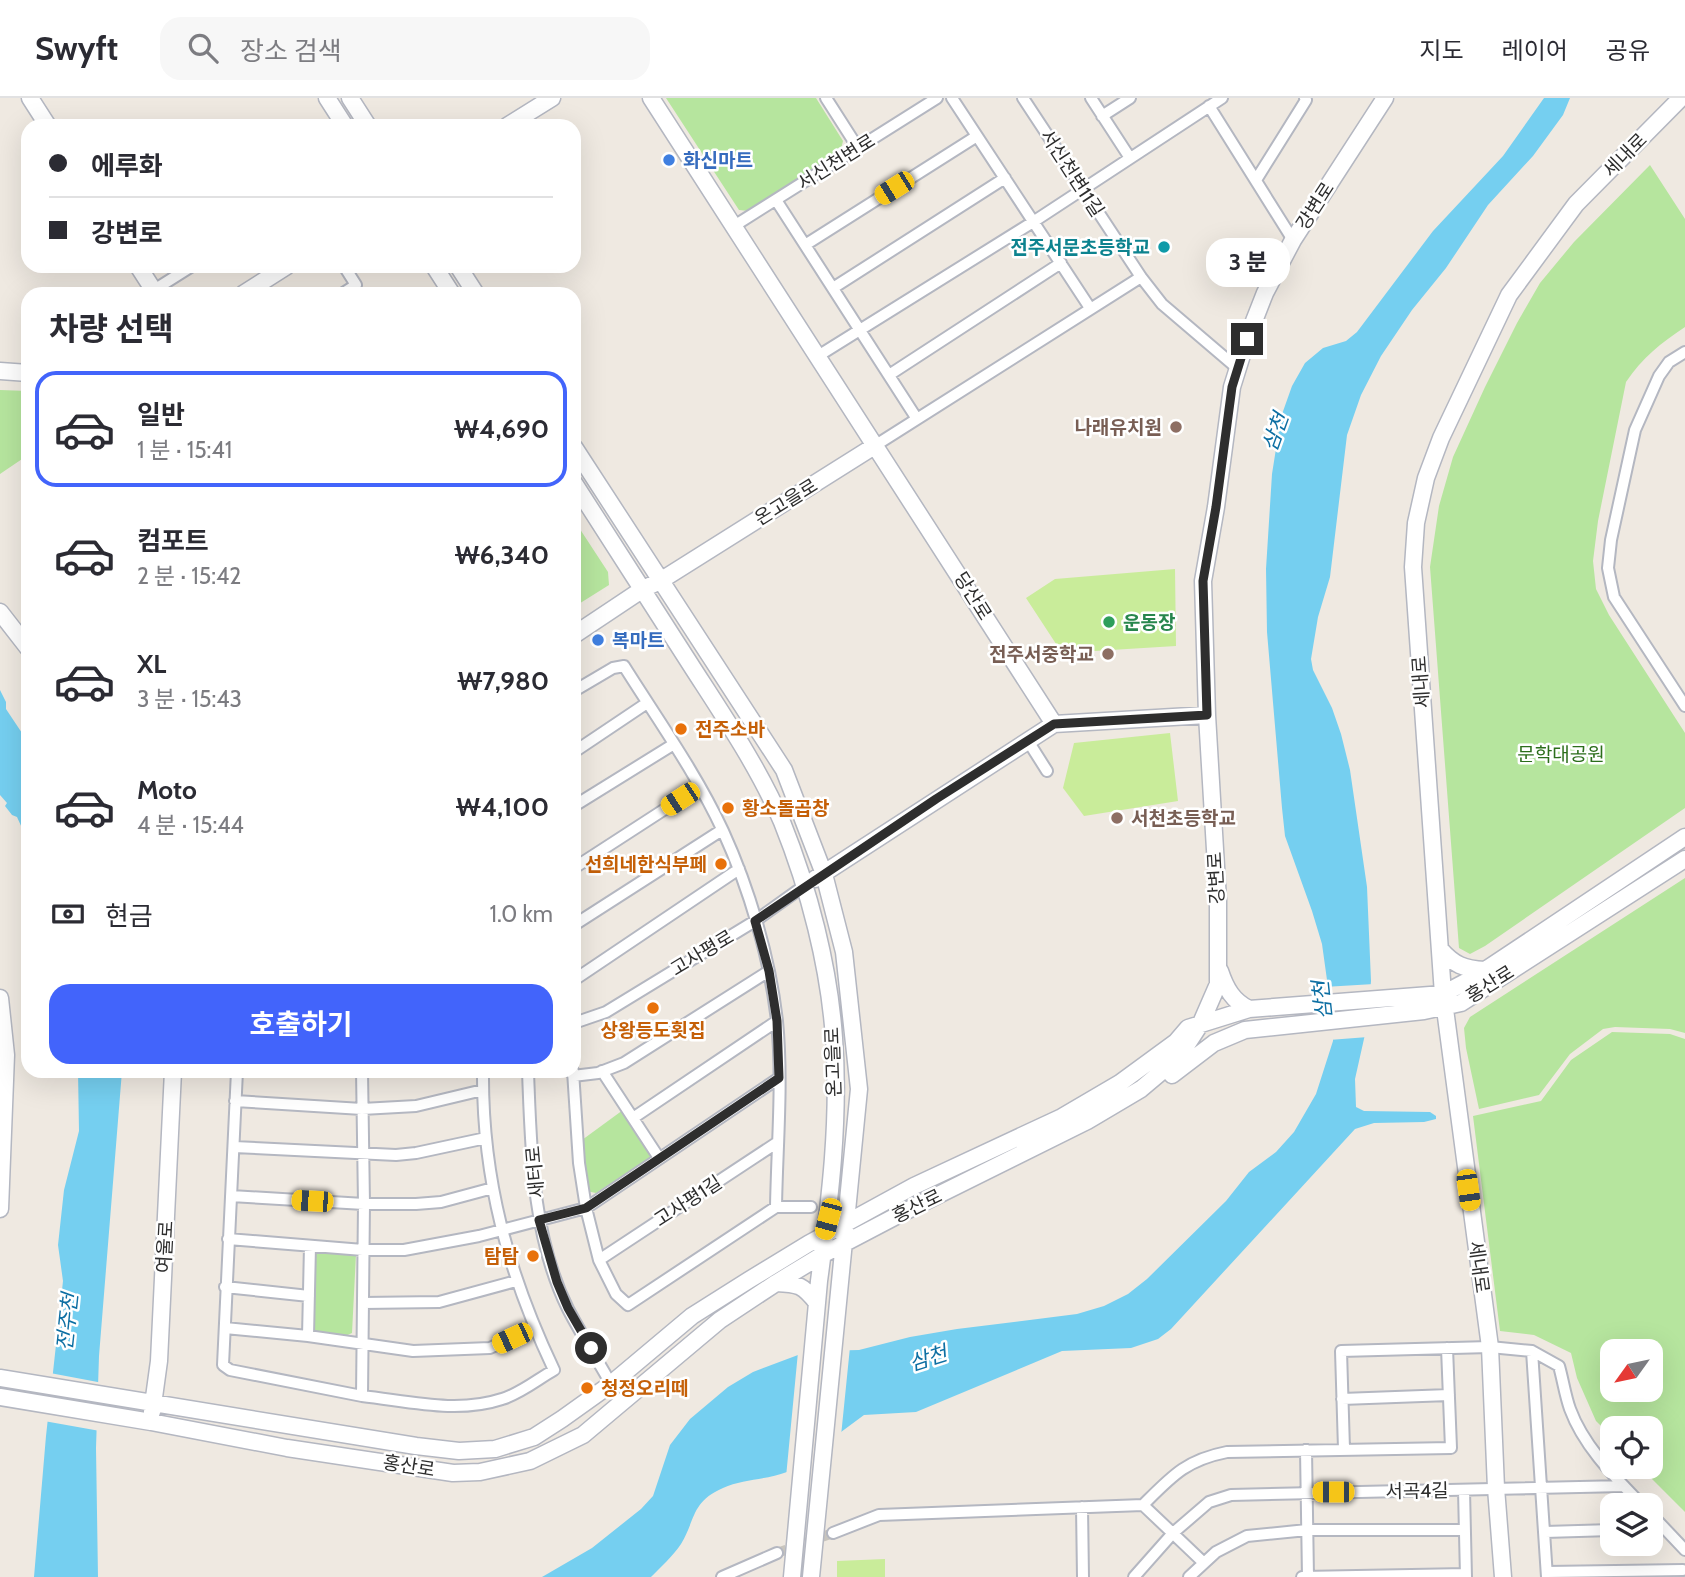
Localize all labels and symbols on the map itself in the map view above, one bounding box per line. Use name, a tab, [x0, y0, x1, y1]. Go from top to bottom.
street label: 서신천변11길	[1035, 125, 1109, 221]
street label: 세내로	[1598, 128, 1652, 182]
street label: 서신천변로	[793, 129, 879, 195]
place label: 화신마트	[683, 149, 753, 172]
marker: 화신마트	[661, 152, 677, 168]
car	[871, 168, 918, 208]
street label: 강변로	[1291, 178, 1339, 234]
place label: 전주서문초등학교	[1010, 236, 1150, 259]
callout: 3 분	[1205, 238, 1289, 286]
marker: 전주서문초등학교	[1156, 239, 1172, 255]
route end	[1231, 323, 1263, 355]
water label: 삼천	[1257, 407, 1294, 454]
place label: 나래유치원	[1075, 416, 1162, 439]
marker: 나래유치원	[1168, 419, 1184, 435]
street label: 온고을로	[750, 474, 822, 530]
street label: 당산로	[949, 568, 997, 624]
place label: 운동장	[1123, 611, 1175, 634]
marker: 운동장	[1101, 614, 1117, 630]
place label: 복마트	[612, 629, 664, 652]
marker: 복마트	[590, 632, 606, 648]
place label: 전주서중학교	[989, 643, 1094, 666]
marker: 전주서중학교	[1100, 646, 1116, 662]
street label: 세내로	[1408, 655, 1434, 709]
place label: 전주소바	[695, 718, 765, 741]
marker: 전주소바	[673, 721, 689, 737]
park label: 문학대공원	[1517, 743, 1605, 766]
car	[657, 779, 704, 819]
place label: 황소돌곱창	[742, 797, 829, 820]
marker: 황소돌곱창	[720, 800, 736, 816]
place label: 서천초등학교	[1131, 807, 1236, 830]
marker: 서천초등학교	[1109, 810, 1125, 826]
street label: 강변로	[1203, 851, 1229, 905]
place label: 선희네한식부페	[585, 853, 707, 876]
marker: 선희네한식부페	[713, 856, 729, 872]
street label: 고사평로	[666, 925, 738, 981]
street label: 홍산로	[1462, 960, 1518, 1008]
water label: 삼천	[1307, 977, 1336, 1021]
marker: 상왕등도횟집	[645, 1000, 661, 1016]
place label: 상왕등도횟집	[601, 1019, 705, 1042]
street label: 온고을로	[820, 1027, 846, 1097]
street label: 새터로	[521, 1145, 549, 1199]
car	[1455, 1168, 1482, 1212]
street label: 고사평1길	[650, 1171, 726, 1231]
street label: 홍산로	[888, 1184, 946, 1228]
car	[291, 1189, 334, 1213]
car	[813, 1196, 844, 1242]
street label: 여울로	[152, 1220, 178, 1274]
street label: 세내로	[1464, 1239, 1494, 1295]
place label: 탐탐	[484, 1245, 519, 1268]
marker: 탐탐	[525, 1248, 541, 1264]
water label: 전주천	[52, 1289, 83, 1352]
car	[489, 1320, 536, 1356]
route start	[575, 1332, 607, 1364]
water label: 삼천	[906, 1339, 953, 1376]
north arrow	[1600, 1339, 1662, 1402]
place label: 청정오리떼	[601, 1377, 688, 1400]
marker: 청정오리떼	[579, 1380, 595, 1396]
street label: 홍산로	[381, 1451, 437, 1481]
street label: 서곡4길	[1385, 1479, 1449, 1503]
car	[1313, 1482, 1355, 1503]

